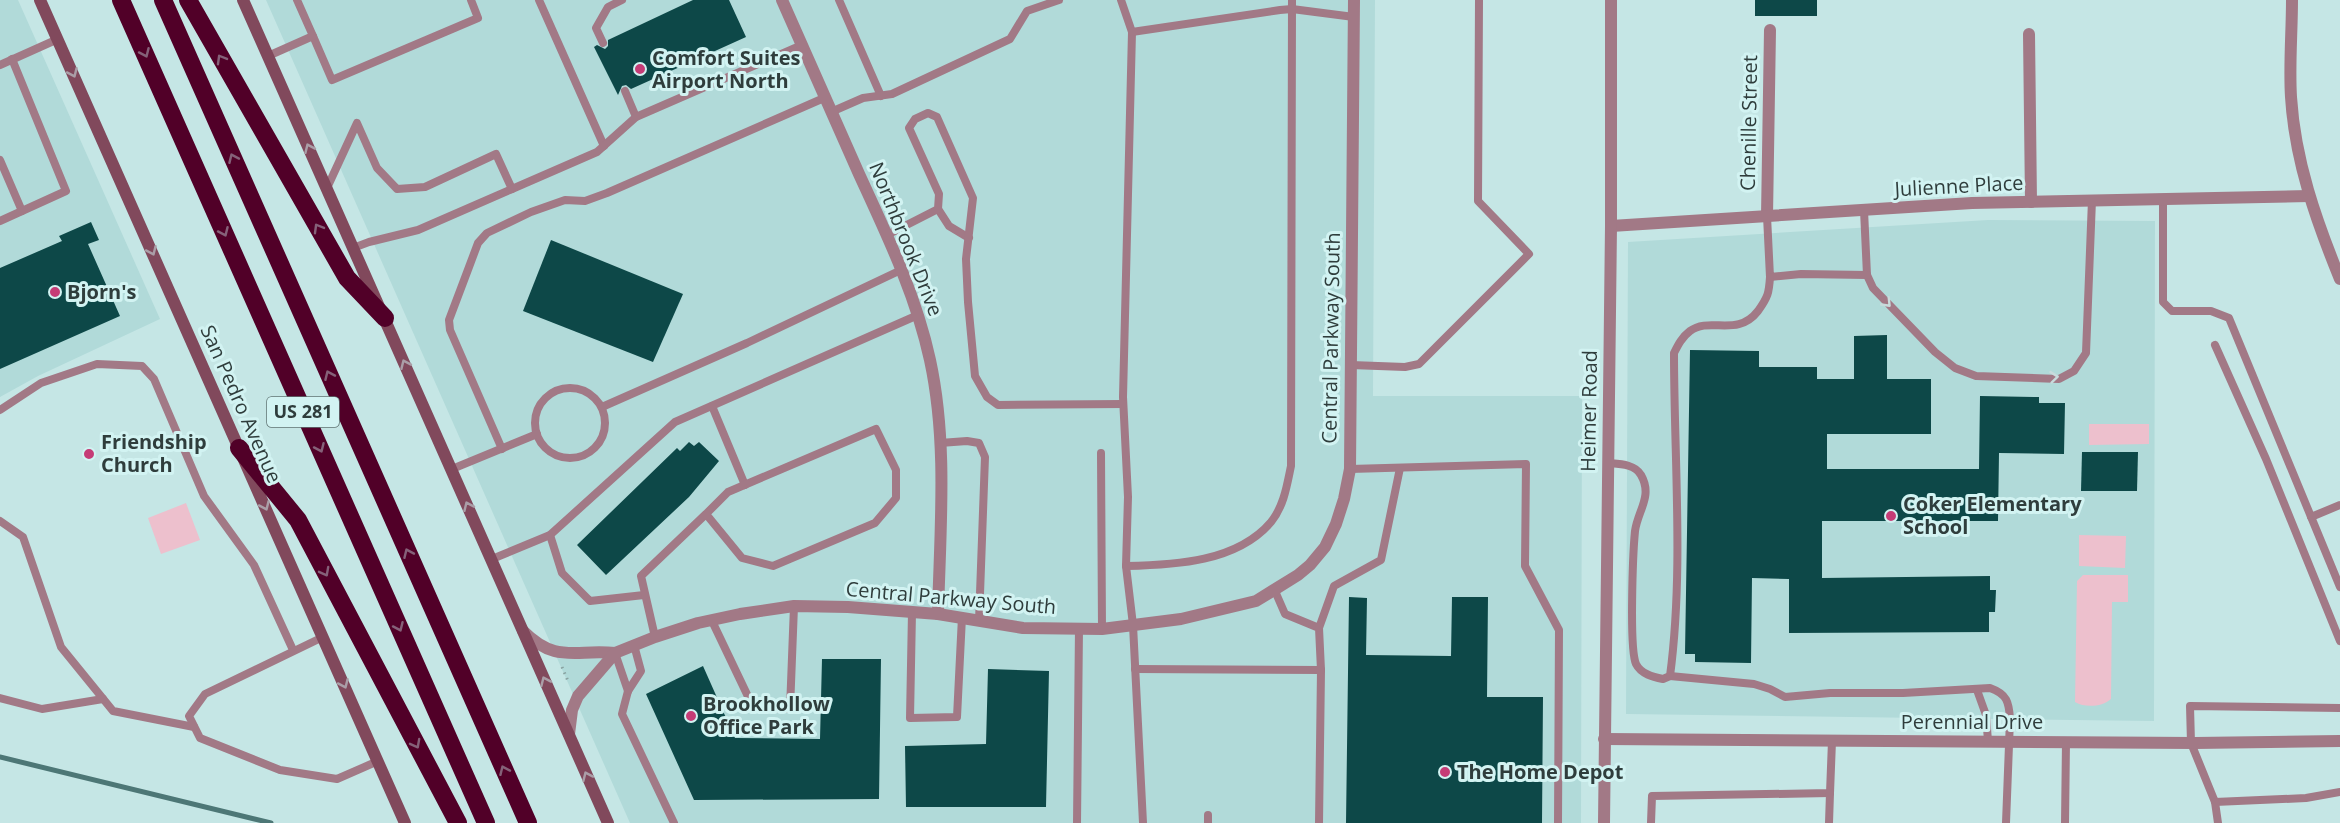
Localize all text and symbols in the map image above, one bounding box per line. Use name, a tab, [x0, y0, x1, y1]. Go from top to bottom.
place label: Comfort Suites Airport North	[652, 44, 801, 94]
one-way arrow	[137, 47, 149, 58]
one-way arrow	[216, 54, 228, 65]
street label: Chenille Street	[1734, 55, 1763, 191]
marker: Comfort Suites Airport North	[633, 62, 647, 76]
one-way arrow	[65, 66, 77, 77]
one-way arrow	[304, 143, 316, 154]
one-way arrow	[228, 153, 240, 164]
street label: Northbrook Drive	[863, 158, 950, 320]
street label: Julienne Place	[1892, 169, 2024, 202]
one-way arrow	[314, 224, 325, 234]
one-way arrow	[216, 225, 228, 236]
street label: Central Parkway South	[1315, 232, 1346, 444]
one-way arrow	[145, 245, 157, 256]
place label: Bjorn's	[67, 278, 136, 305]
marker: Bjorn's	[48, 285, 62, 299]
one-way arrow	[1880, 296, 1891, 307]
street label: San Pedro Avenue	[195, 321, 288, 487]
street label: Heimer Road	[1574, 350, 1603, 472]
one-way arrow	[401, 360, 413, 371]
one-way arrow	[324, 370, 336, 381]
one-way arrow	[2049, 371, 2059, 384]
road number: US 281	[267, 397, 339, 427]
place label: Friendship Church	[101, 428, 207, 478]
one-way arrow	[313, 442, 325, 453]
marker: Friendship Church	[82, 447, 96, 461]
place label: Coker Elementary School	[1903, 490, 2082, 540]
one-way arrow	[258, 500, 270, 511]
one-way arrow	[463, 501, 475, 512]
marker: Coker Elementary School	[1884, 509, 1898, 523]
one-way arrow	[403, 548, 415, 559]
one-way arrow	[318, 566, 330, 577]
street label: Central Parkway South	[845, 575, 1057, 620]
one-way arrow	[392, 620, 404, 631]
one-way arrow	[541, 676, 553, 687]
one-way arrow	[337, 678, 349, 689]
place label: Brookhollow Office Park	[703, 690, 830, 740]
street label: Perennial Drive	[1901, 708, 2043, 735]
marker: Brookhollow Office Park	[684, 709, 698, 723]
one-way arrow	[409, 738, 421, 749]
place label: The Home Depot	[1457, 758, 1624, 785]
one-way arrow	[499, 765, 511, 776]
marker: The Home Depot	[1438, 765, 1452, 779]
one-way arrow	[582, 771, 594, 782]

